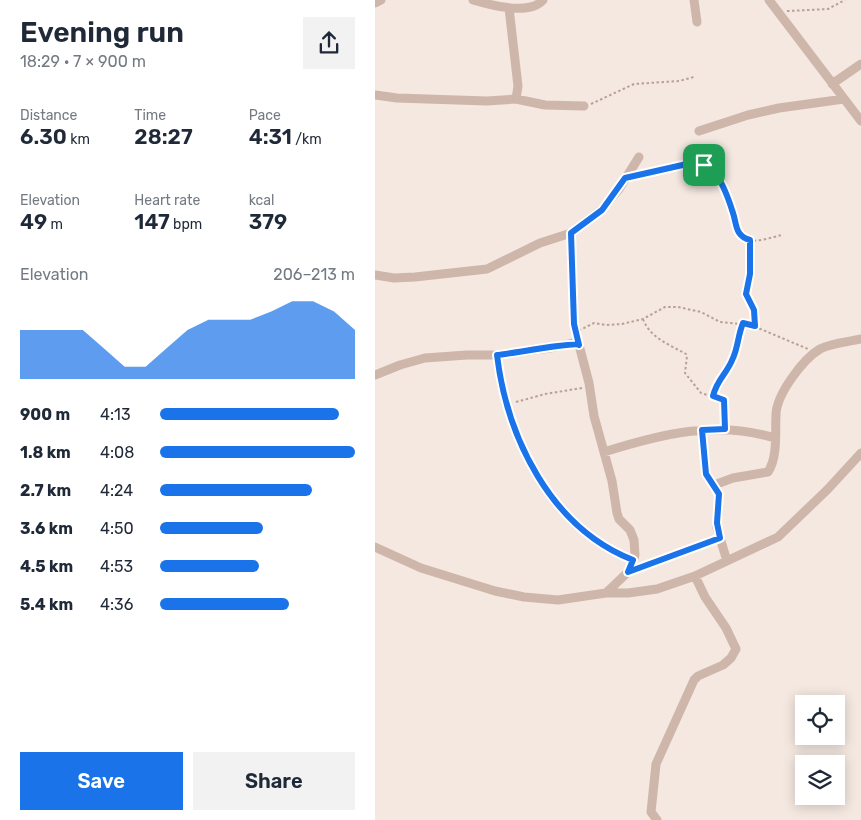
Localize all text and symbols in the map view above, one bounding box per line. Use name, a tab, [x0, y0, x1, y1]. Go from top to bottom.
text: Evening run	[20, 16, 184, 49]
button: share	[303, 17, 355, 69]
text: 18:29 · 7 × 900 m	[20, 52, 146, 71]
text: Distance	[20, 107, 77, 124]
text: Time	[134, 107, 166, 124]
text: Pace	[249, 107, 281, 124]
text: 6.30	[20, 124, 67, 149]
text: 28:27	[134, 124, 193, 149]
text: 4:31	[249, 124, 292, 149]
text: km	[67, 131, 90, 148]
text: /km	[292, 131, 322, 148]
pin	[683, 144, 725, 186]
icon: arrive	[690, 151, 718, 179]
text: Elevation	[20, 192, 80, 209]
text: Heart rate	[134, 192, 200, 209]
text: kcal	[249, 192, 274, 209]
text: 49	[20, 209, 47, 234]
text: 147	[134, 209, 170, 234]
text: 379	[249, 209, 287, 234]
text: m	[47, 216, 63, 233]
text: bpm	[170, 216, 202, 233]
text: Elevation	[20, 265, 89, 284]
text: 206–213 m	[273, 265, 355, 284]
text: 900 m	[20, 405, 70, 424]
text: 4:13	[100, 405, 131, 424]
text: 1.8 km	[20, 443, 71, 462]
text: 4:08	[100, 443, 134, 462]
text: 2.7 km	[20, 481, 71, 500]
text: 4:24	[100, 481, 133, 500]
text: 3.6 km	[20, 519, 73, 538]
text: 4:50	[100, 519, 134, 538]
text: 4.5 km	[20, 557, 73, 576]
text: 4:53	[100, 557, 133, 576]
text: 5.4 km	[20, 595, 73, 614]
text: 4:36	[100, 595, 133, 614]
map controls	[795, 695, 845, 805]
button: locate	[795, 695, 845, 745]
button: Save	[20, 752, 183, 810]
button: Share	[193, 752, 355, 810]
button: layers	[795, 755, 845, 805]

